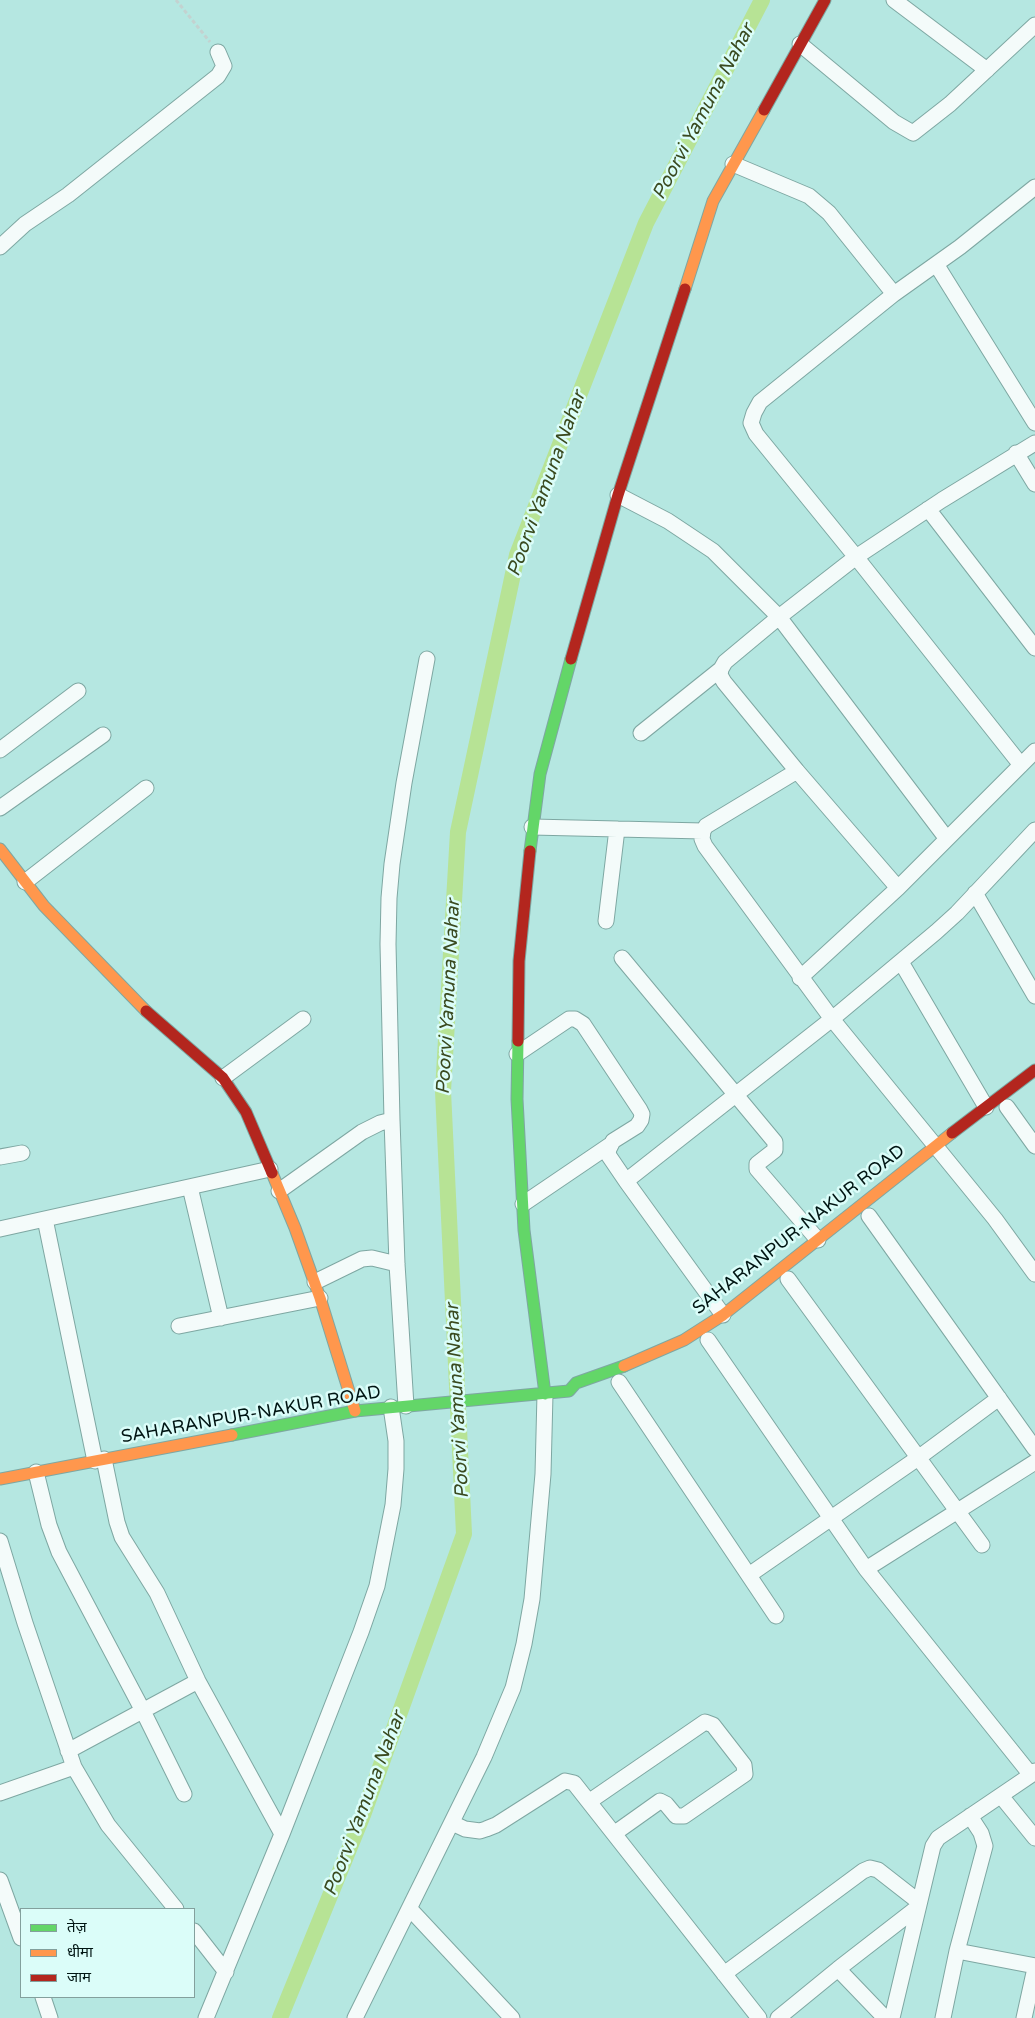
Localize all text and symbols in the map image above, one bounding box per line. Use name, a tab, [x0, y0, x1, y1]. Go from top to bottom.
water label: Poorvi Yamuna Nahar	[648, 20, 760, 204]
water label: Poorvi Yamuna Nahar	[503, 388, 591, 580]
water label: Poorvi Yamuna Nahar	[433, 899, 465, 1095]
street label: SAHARANPUR-NAKUR ROAD	[689, 1140, 909, 1320]
water label: Poorvi Yamuna Nahar	[442, 1303, 474, 1499]
street label: SAHARANPUR-NAKUR ROAD	[119, 1382, 383, 1448]
water label: Poorvi Yamuna Nahar	[319, 1709, 411, 1899]
legend	[20, 1908, 195, 1998]
text: तेज़	[67, 1918, 87, 1936]
text: धीमा	[67, 1943, 93, 1961]
text: जाम	[67, 1968, 91, 1986]

